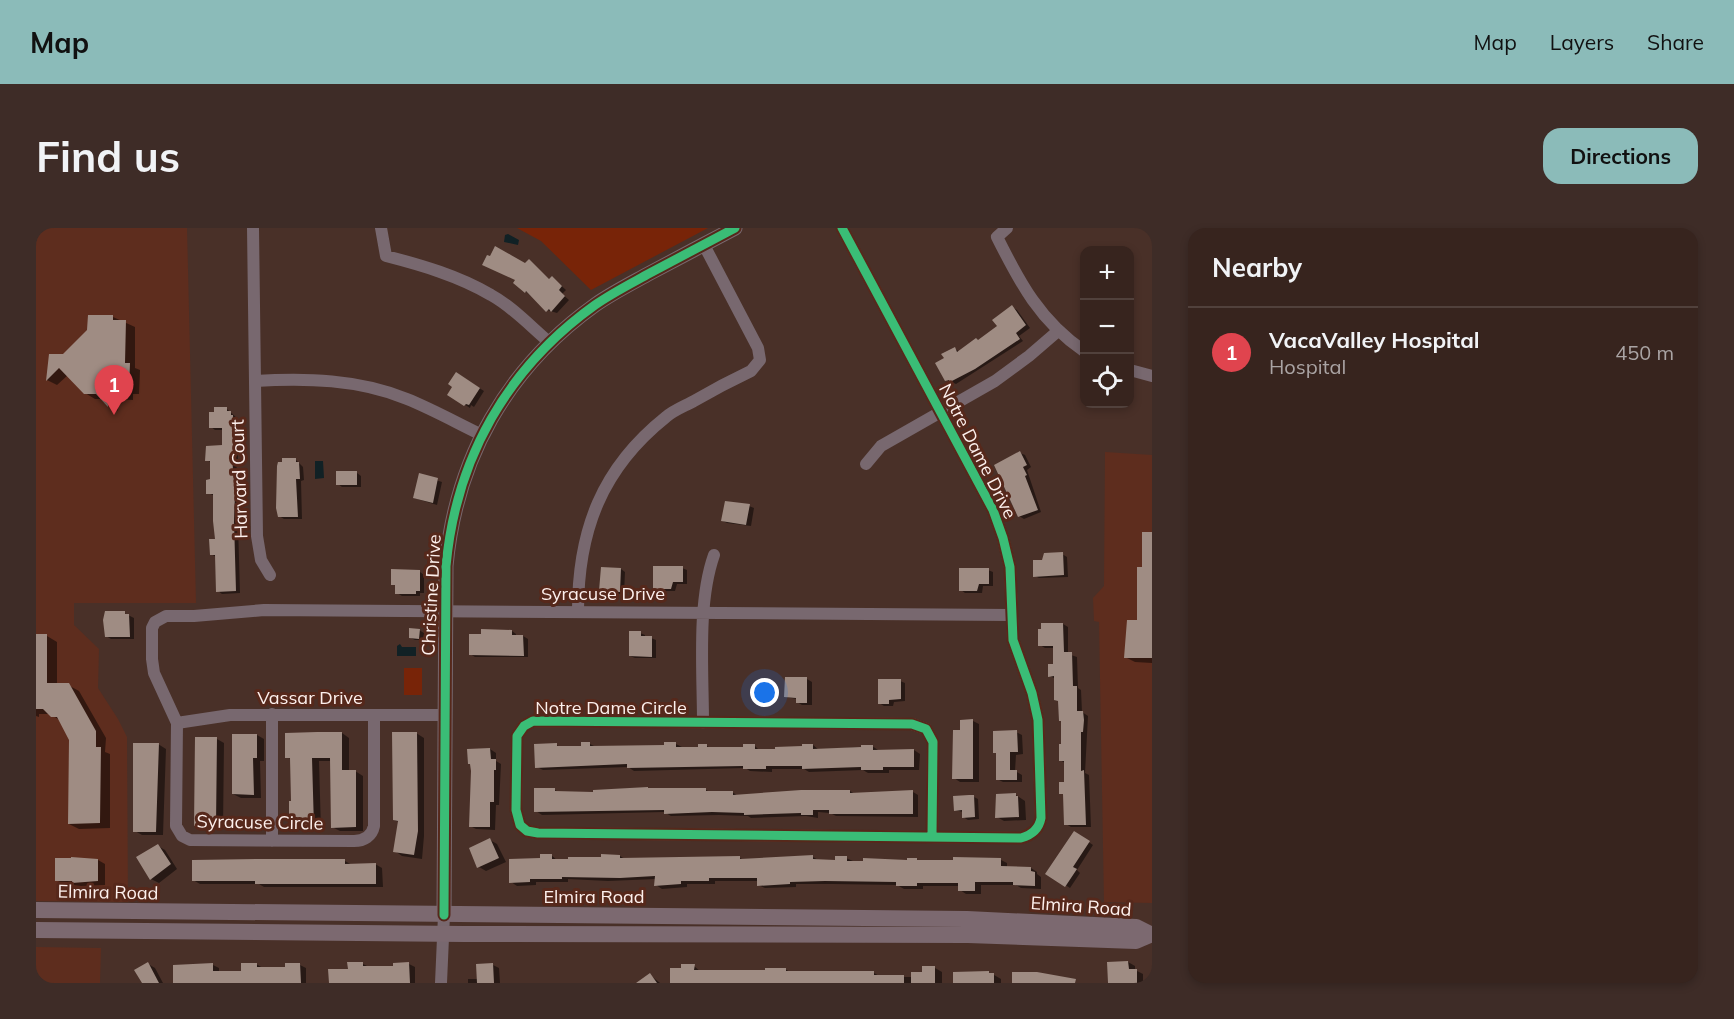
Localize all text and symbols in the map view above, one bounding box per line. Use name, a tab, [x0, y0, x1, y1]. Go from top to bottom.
text: Map	[30, 25, 89, 60]
text: Map	[1474, 29, 1517, 55]
text: Layers	[1550, 29, 1614, 55]
text: Share	[1647, 29, 1704, 55]
button: Directions	[1543, 128, 1698, 184]
text: Find us	[36, 130, 180, 183]
map controls	[1080, 246, 1134, 408]
button: +	[1080, 246, 1134, 300]
text: Nearby	[1212, 251, 1302, 284]
button: −	[1080, 300, 1134, 354]
text: VacaValley Hospital	[1269, 326, 1480, 354]
text: 1	[1226, 340, 1238, 365]
text: 450 m	[1615, 340, 1674, 365]
button: locate	[1080, 354, 1134, 408]
text: Hospital	[1269, 354, 1346, 379]
pin: 1	[94, 366, 134, 415]
street label: Notre Dame Drive	[934, 379, 1022, 523]
street label: Harvard Court	[225, 419, 253, 539]
street label: Christine Drive	[416, 534, 446, 656]
street label: Syracuse Drive	[541, 582, 665, 605]
your location	[750, 678, 779, 707]
street label: Vassar Drive	[257, 686, 363, 709]
street label: Notre Dame Circle	[535, 696, 687, 719]
street label: Syracuse Circle	[196, 809, 324, 835]
street label: Elmira Road	[57, 880, 159, 904]
street label: Elmira Road	[543, 885, 645, 908]
street label: Elmira Road	[1030, 891, 1132, 921]

